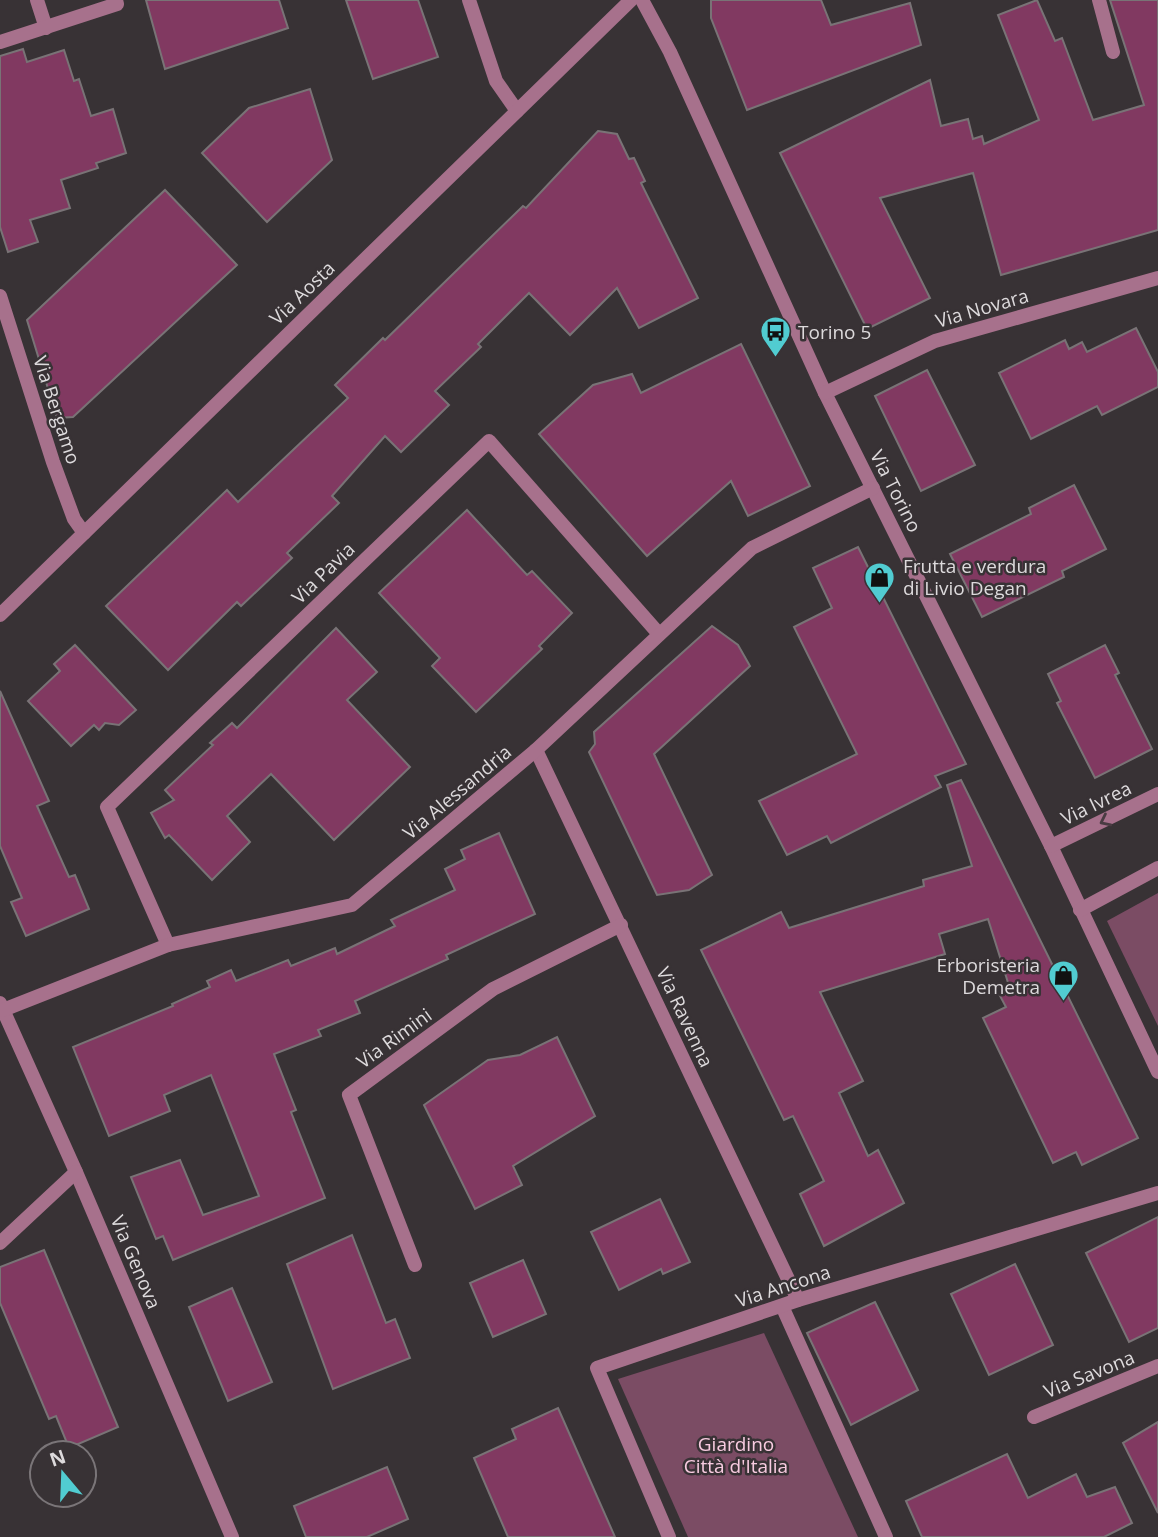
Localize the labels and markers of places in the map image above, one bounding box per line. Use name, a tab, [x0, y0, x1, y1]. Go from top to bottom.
bus stop icon: Torino 5	[758, 315, 792, 359]
place label: Torino 5	[798, 319, 871, 345]
place label: Frutta e verdura di Livio Degan	[903, 553, 1046, 601]
shop icon: Frutta e verdura di Livio Degan	[863, 560, 897, 604]
place label: Erboristeria Demetra	[936, 952, 1040, 1000]
shop icon: Erboristeria Demetra	[1046, 959, 1080, 1003]

